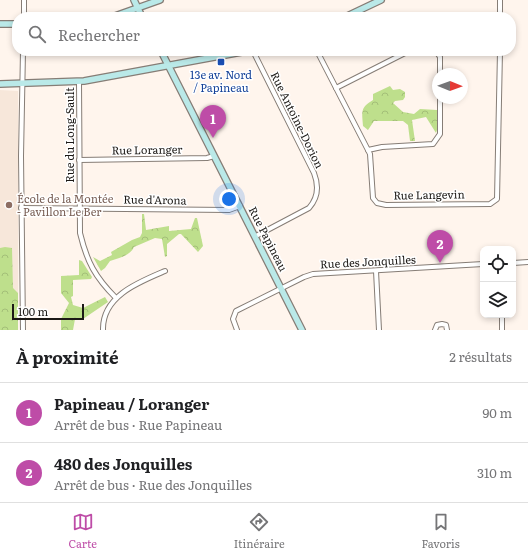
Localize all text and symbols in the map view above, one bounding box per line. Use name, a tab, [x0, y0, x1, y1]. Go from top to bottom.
search box	[12, 12, 516, 56]
icon: search	[26, 23, 48, 45]
text: Rechercher	[58, 23, 140, 46]
marker: 13e av. Nord / Papineau	[216, 57, 226, 67]
place label: 13e av. Nord / Papineau	[190, 66, 252, 95]
north arrow	[432, 68, 468, 104]
street label: Rue Antoine-Dorion	[268, 69, 328, 171]
street label: Rue du Long-Sault	[61, 87, 77, 183]
pin: 1	[200, 105, 226, 138]
street label: Rue Loranger	[111, 140, 183, 158]
street label: Rue Langevin	[393, 185, 465, 203]
your location	[219, 189, 239, 209]
place label: École de la Montée - Pavillon Le Ber	[17, 190, 114, 219]
street label: Rue d'Arona	[123, 190, 187, 208]
marker: École de la Montée - Pavillon Le Ber	[4, 200, 14, 210]
street label: Rue Papineau	[246, 203, 292, 274]
pin: 2	[427, 230, 453, 263]
map controls	[480, 246, 516, 318]
button: locate	[480, 246, 516, 282]
street label: Rue des Jonquilles	[320, 251, 416, 271]
button: layers	[480, 282, 516, 318]
scale bar	[12, 302, 84, 321]
text: 100 m	[18, 303, 48, 319]
text: À proximité	[16, 344, 119, 369]
text: 2 résultats	[449, 347, 512, 366]
text: Papineau / Loranger	[54, 392, 209, 415]
text: 1	[26, 403, 32, 422]
text: 90 m	[482, 403, 512, 422]
text: Arrêt de bus · Rue Papineau	[54, 415, 222, 434]
text: 480 des Jonquilles	[54, 452, 192, 475]
text: 2	[26, 463, 32, 482]
text: 310 m	[477, 463, 512, 482]
text: Arrêt de bus · Rue des Jonquilles	[54, 475, 252, 494]
tab: Carte	[68, 511, 97, 551]
tab: Itinéraire	[234, 511, 285, 551]
tab: Favoris	[421, 511, 460, 551]

